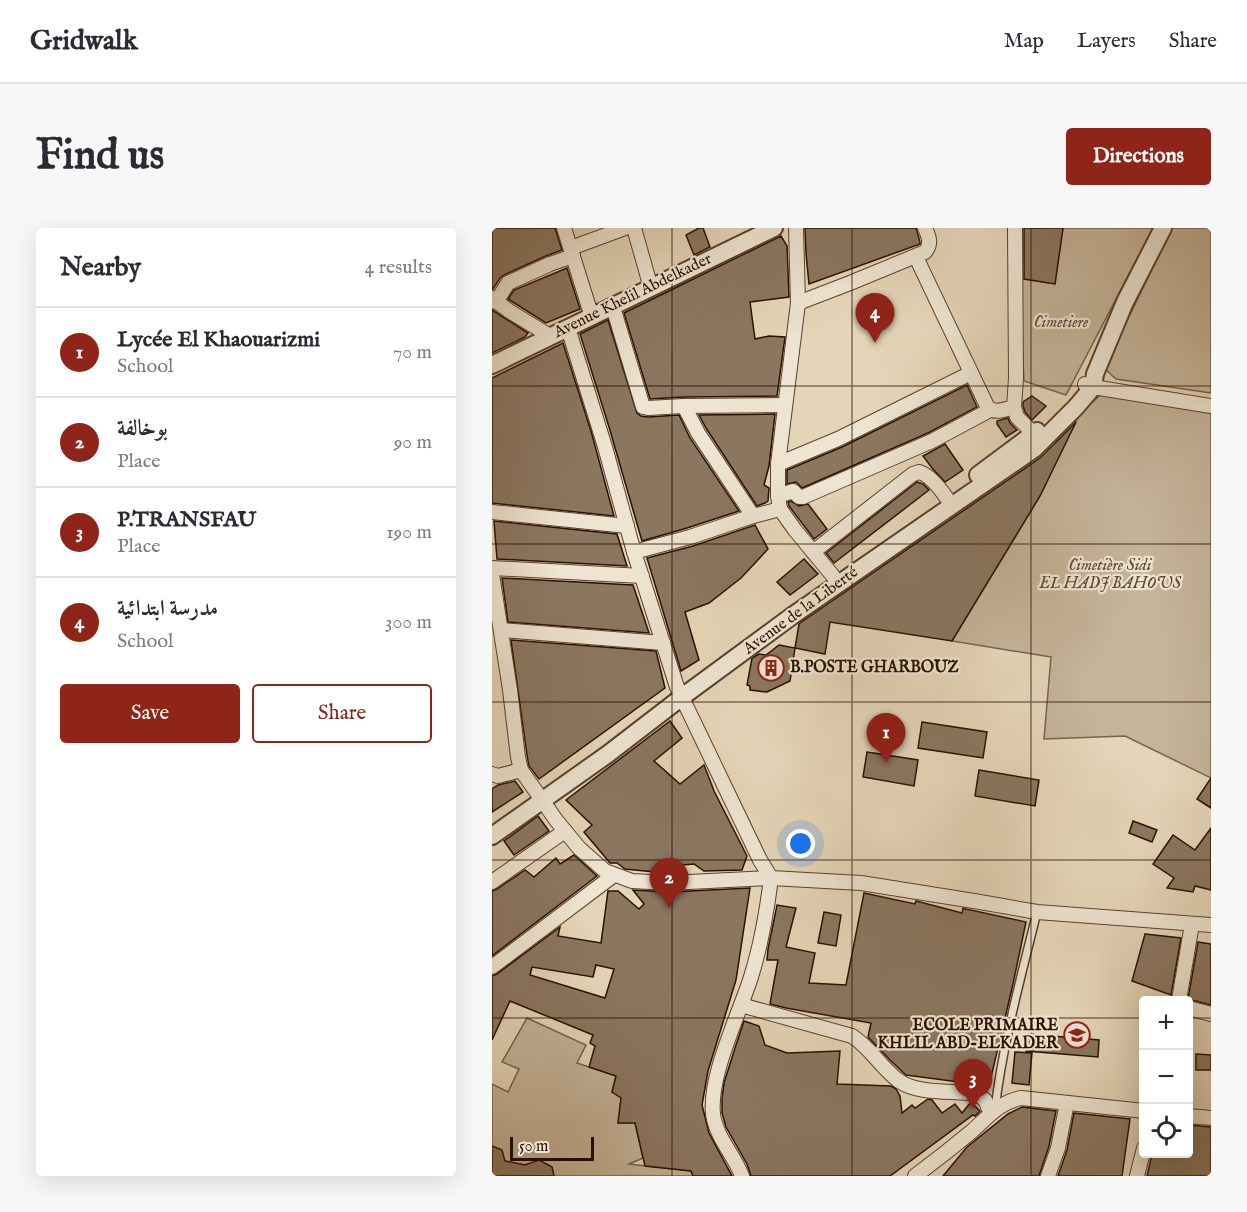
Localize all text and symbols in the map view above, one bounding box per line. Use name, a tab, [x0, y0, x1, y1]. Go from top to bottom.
text: Gridwalk	[30, 24, 138, 59]
text: Map	[1004, 28, 1044, 55]
text: Layers	[1077, 28, 1136, 55]
text: Share	[1169, 28, 1217, 55]
button: Directions	[1066, 128, 1211, 185]
text: Find us	[36, 130, 164, 183]
street label: Avenue Khelil Abdelkader	[550, 249, 715, 343]
text: Nearby	[60, 251, 141, 284]
text: 4 results	[365, 255, 432, 280]
pin: 4	[856, 294, 895, 343]
park label: Cimetiere	[1034, 313, 1089, 333]
text: Lycée El Khaouarizmi	[117, 326, 320, 354]
text: 1	[76, 340, 83, 365]
text: 70 m	[393, 340, 432, 365]
text: School	[117, 354, 173, 379]
text: بوخالفة	[117, 415, 168, 443]
text: 2	[75, 430, 84, 455]
text: 90 m	[394, 430, 432, 455]
text: Place	[117, 449, 160, 474]
text: P.TRANSFAU	[117, 506, 256, 534]
text: 3	[76, 520, 83, 545]
text: 190 m	[386, 520, 432, 545]
text: Place	[117, 534, 160, 559]
park label: Cimetière Sidi EL HADJ BAHOUS	[1038, 556, 1181, 594]
street label: Avenue de la Liberté	[739, 563, 862, 660]
text: مدرسة ابتدائية	[117, 595, 218, 623]
text: 4	[75, 610, 84, 635]
text: 300 m	[385, 610, 432, 635]
text: School	[117, 629, 173, 654]
building icon: B.POSTE GHARBOUZ	[756, 653, 786, 683]
place label: B.POSTE GHARBOUZ	[790, 658, 959, 678]
button: Save	[60, 684, 240, 743]
button: Share	[252, 684, 432, 743]
pin: 1	[866, 714, 906, 763]
your location	[786, 829, 815, 858]
pin: 2	[650, 858, 688, 908]
map controls	[1139, 996, 1193, 1158]
button: +	[1139, 996, 1193, 1050]
place label: ECOLE PRIMAIRE KHLIL ABD-ELKADER	[877, 1016, 1059, 1054]
school or university icon: ECOLE PRIMAIRE KHLIL ABD-ELKADER	[1062, 1020, 1092, 1050]
button: −	[1139, 1050, 1193, 1104]
pin: 3	[954, 1060, 992, 1109]
button: locate	[1139, 1104, 1193, 1158]
scale bar	[510, 1134, 594, 1162]
text: 50 m	[519, 1137, 548, 1157]

